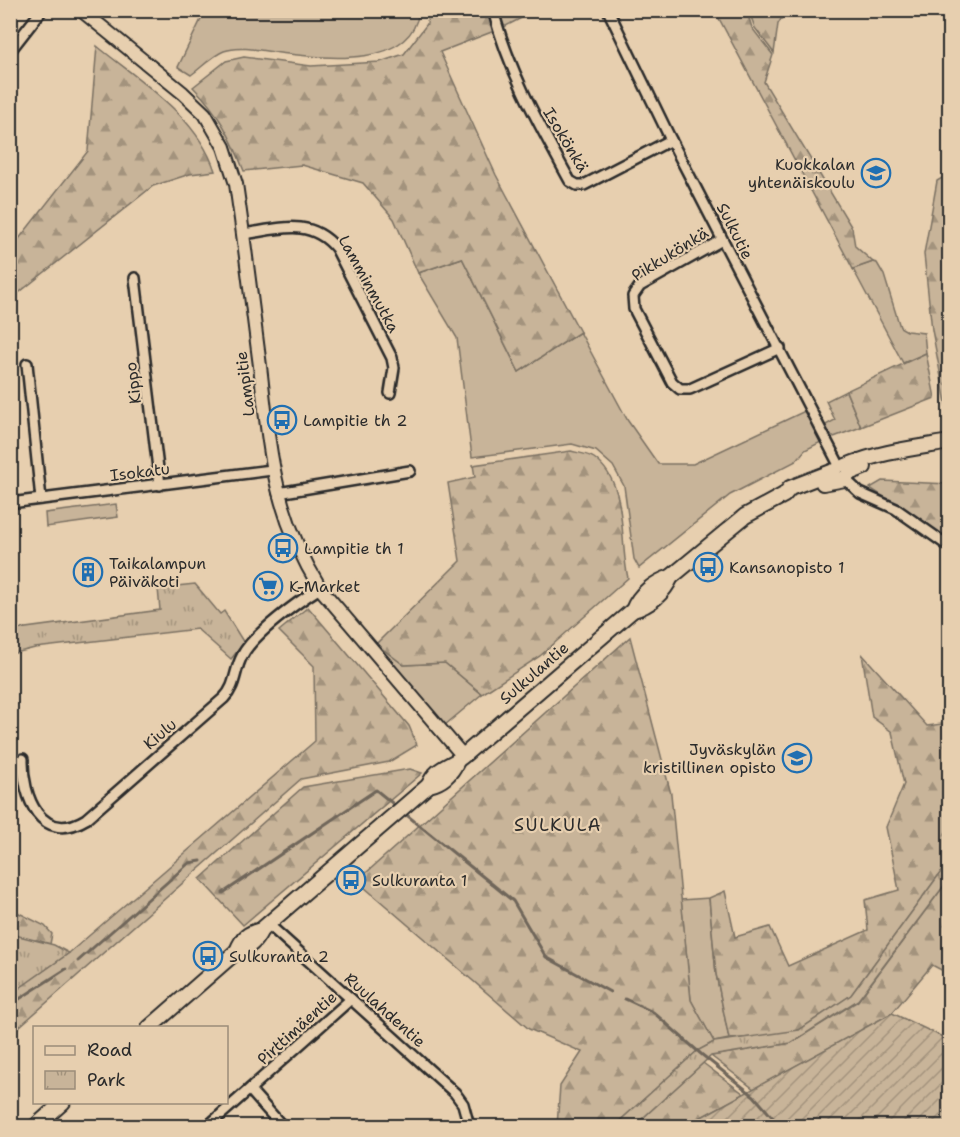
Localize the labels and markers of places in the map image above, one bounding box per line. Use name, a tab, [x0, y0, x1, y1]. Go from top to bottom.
place label: Kuokkalan yhtenäiskoulu	[748, 154, 855, 193]
school or university icon: Kuokkalan yhtenäiskoulu	[860, 157, 892, 189]
bus stop icon: Lampitie th 2	[266, 404, 298, 436]
place label: Lampitie th 2	[303, 410, 407, 431]
bus stop icon: Lampitie th 1	[267, 532, 299, 564]
place label: Lampitie th 1	[304, 538, 404, 559]
bus stop icon: Kansanopisto 1	[692, 551, 724, 583]
place label: Taikalampun Päiväkoti	[109, 553, 206, 592]
building icon: Taikalampun Päiväkoti	[72, 556, 104, 588]
place label: Kansanopisto 1	[729, 557, 845, 578]
supermarket icon: K-Market	[252, 570, 284, 602]
place label: K-Market	[289, 576, 360, 597]
place label: Jyväskylän kristillinen opisto	[643, 739, 776, 778]
school or university icon: Jyväskylän kristillinen opisto	[781, 742, 813, 774]
bus stop icon: Sulkuranta 1	[335, 864, 367, 896]
place label: Sulkuranta 1	[372, 870, 467, 891]
bus stop icon: Sulkuranta 2	[192, 940, 224, 972]
place label: Sulkuranta 2	[229, 946, 329, 967]

